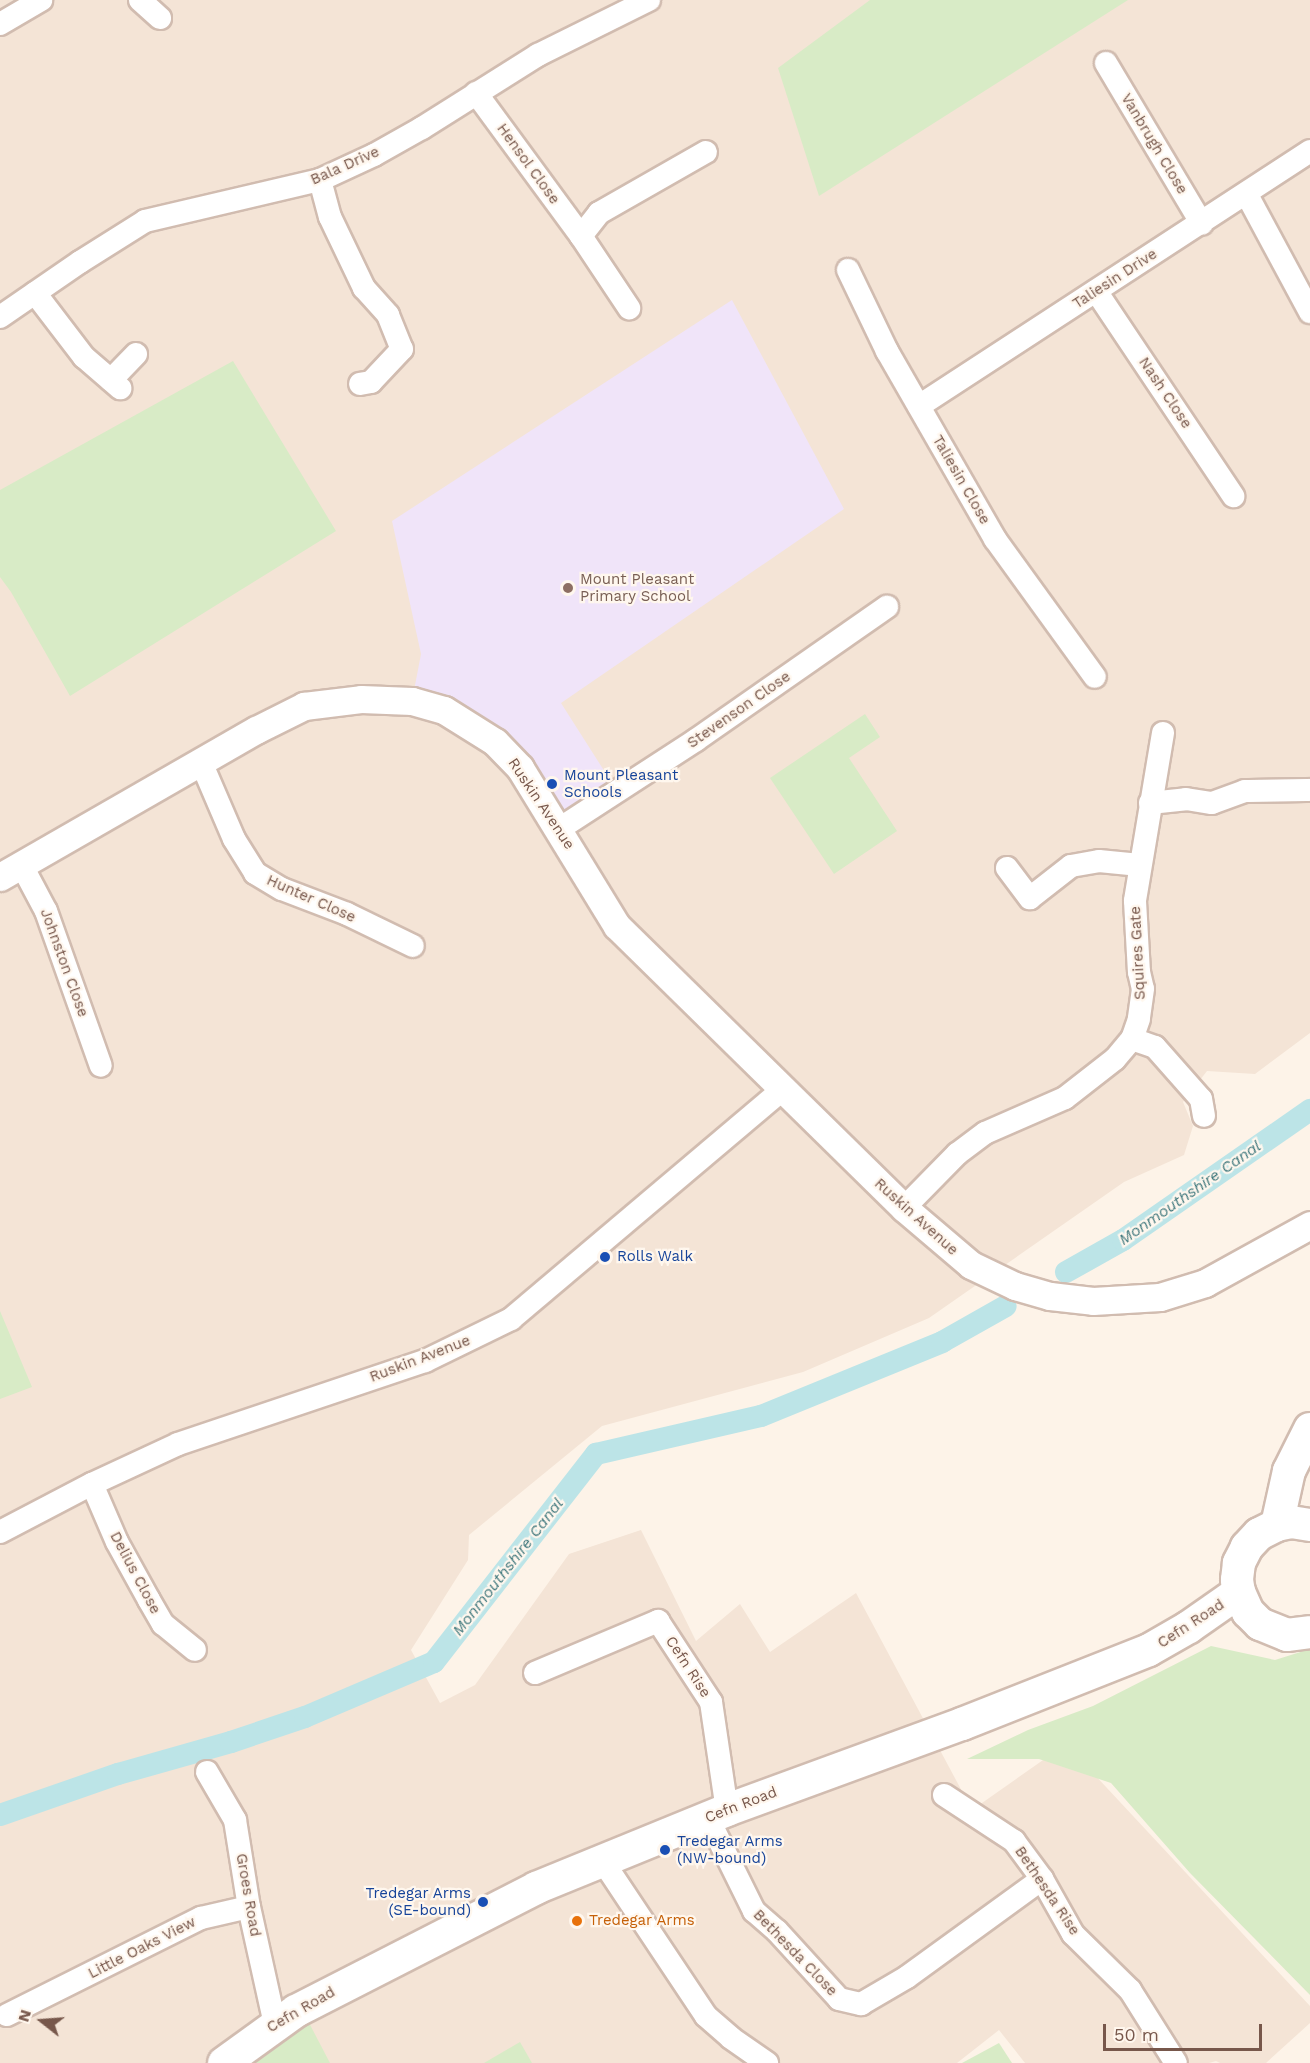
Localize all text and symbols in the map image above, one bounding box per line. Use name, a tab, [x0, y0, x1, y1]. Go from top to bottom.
street label: Vanbrugh Close	[1117, 90, 1191, 198]
street label: Hensol Close	[493, 120, 563, 208]
street label: Bala Drive	[308, 143, 382, 189]
street label: Taliesin Drive	[1069, 245, 1161, 313]
street label: Nash Close	[1135, 354, 1195, 432]
street label: Taliesin Close	[928, 432, 994, 528]
place label: Mount Pleasant Primary School	[580, 570, 694, 605]
marker: Mount Pleasant Primary School	[561, 581, 575, 595]
street label: Stevenson Close	[684, 668, 794, 752]
street label: Ruskin Avenue	[504, 755, 578, 853]
place label: Mount Pleasant Schools	[564, 766, 678, 801]
marker: Mount Pleasant Schools	[545, 777, 559, 791]
street label: Hunter Close	[264, 871, 358, 927]
street label: Johnston Close	[36, 906, 92, 1020]
street label: Squires Gate	[1127, 906, 1149, 1000]
water label: Monmouthshire Canal	[1115, 1137, 1265, 1249]
street label: Ruskin Avenue	[870, 1175, 962, 1259]
place label: Rolls Walk	[617, 1248, 693, 1266]
marker: Rolls Walk	[598, 1250, 612, 1264]
street label: Ruskin Avenue	[367, 1331, 473, 1387]
water label: Monmouthshire Canal	[448, 1494, 568, 1640]
street label: Delius Close	[106, 1529, 164, 1617]
street label: Cefn Road	[1154, 1596, 1228, 1652]
street label: Cefn Rise	[661, 1633, 715, 1701]
street label: Cefn Road	[702, 1783, 780, 1827]
place label: Tredegar Arms (NW-bound)	[677, 1832, 784, 1867]
marker: Tredegar Arms (NW-bound)	[658, 1843, 672, 1857]
street label: Bethesda Rise	[1011, 1843, 1083, 1939]
street label: Groes Road	[232, 1852, 264, 1938]
place label: Tredegar Arms (SE-bound)	[364, 1884, 471, 1919]
marker: Tredegar Arms (SE-bound)	[476, 1895, 490, 1909]
street label: Bethesda Close	[749, 1906, 841, 2000]
place label: Tredegar Arms	[589, 1912, 696, 1930]
street label: Little Oaks View	[85, 1913, 199, 1983]
marker: Tredegar Arms	[570, 1914, 584, 1928]
street label: Cefn Road	[264, 1983, 338, 2037]
north arrow	[12, 1991, 72, 2051]
text: N	[13, 2007, 35, 2024]
scale bar	[1106, 2012, 1265, 2050]
text: 50 m	[1114, 2024, 1159, 2045]

